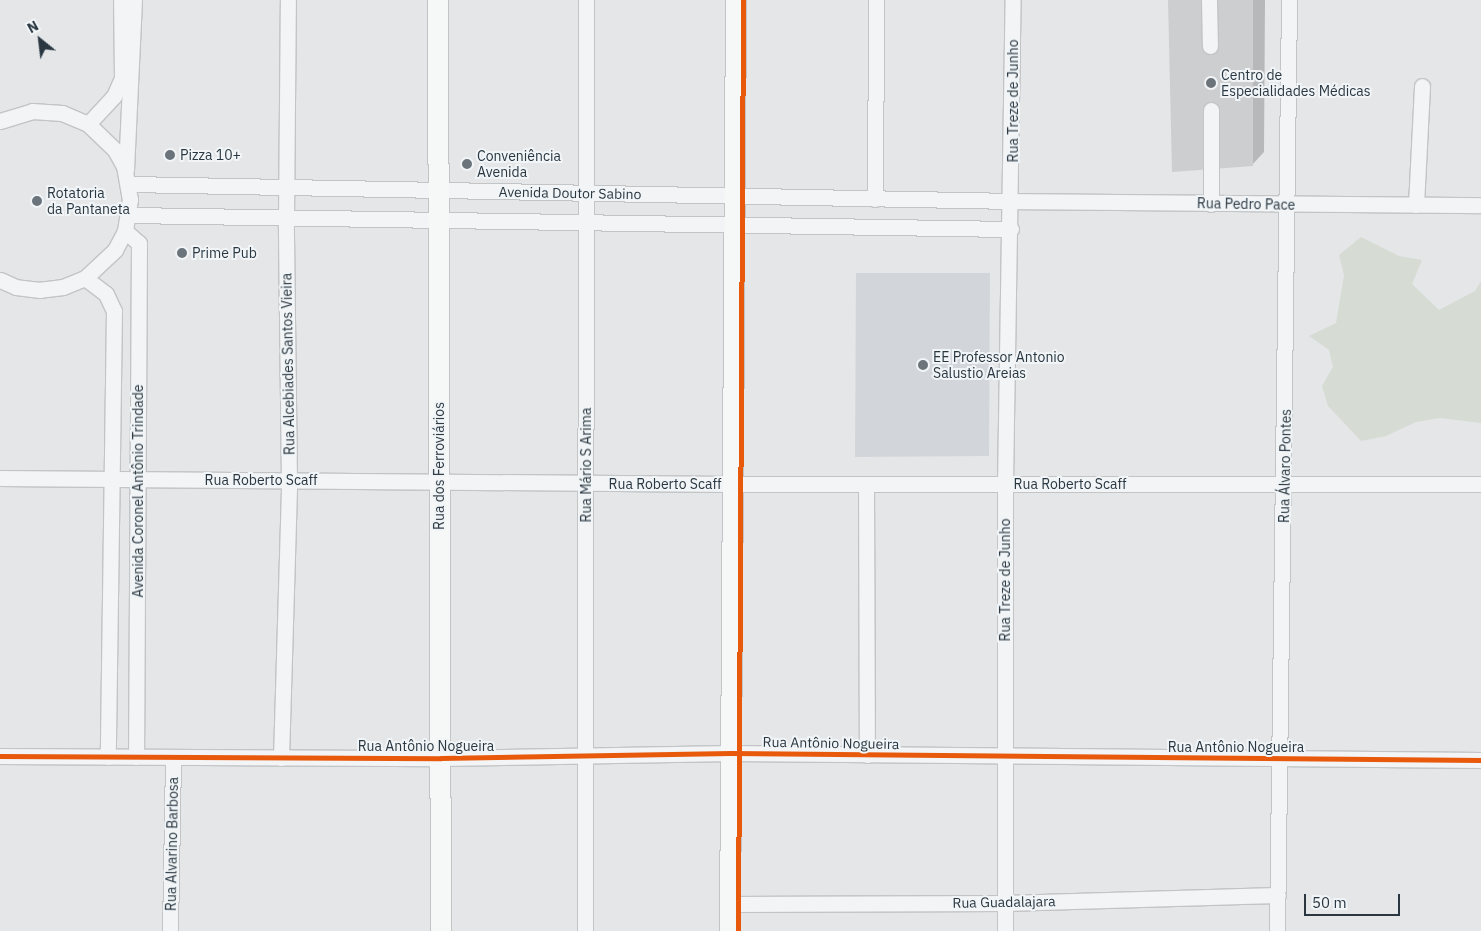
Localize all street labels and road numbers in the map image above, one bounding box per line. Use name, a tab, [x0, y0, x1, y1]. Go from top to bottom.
street label: Rua Treze de Junho	[1005, 39, 1021, 163]
street label: Avenida Doutor Sabino	[498, 183, 642, 203]
street label: Rua Pedro Pace	[1197, 195, 1295, 213]
street label: Rua Alcebiades Santos Vieira	[278, 273, 298, 455]
street label: Avenida Coronel Antônio Trindade	[130, 384, 146, 598]
street label: Rua dos Ferroviários	[431, 402, 447, 530]
street label: Rua Mário S Arima	[578, 407, 594, 523]
street label: Rua Álvaro Pontes	[1276, 409, 1294, 523]
street label: Rua Roberto Scaff	[204, 472, 318, 488]
street label: Rua Roberto Scaff	[608, 476, 722, 492]
street label: Rua Roberto Scaff	[1013, 476, 1127, 492]
street label: Rua Treze de Junho	[997, 518, 1013, 642]
street label: Rua Antônio Nogueira	[763, 733, 899, 753]
street label: Rua Antônio Nogueira	[358, 738, 494, 754]
street label: Rua Antônio Nogueira	[1168, 739, 1304, 755]
street label: Rua Alvarino Barbosa	[162, 777, 182, 911]
street label: Rua Guadalajara	[952, 893, 1056, 911]

